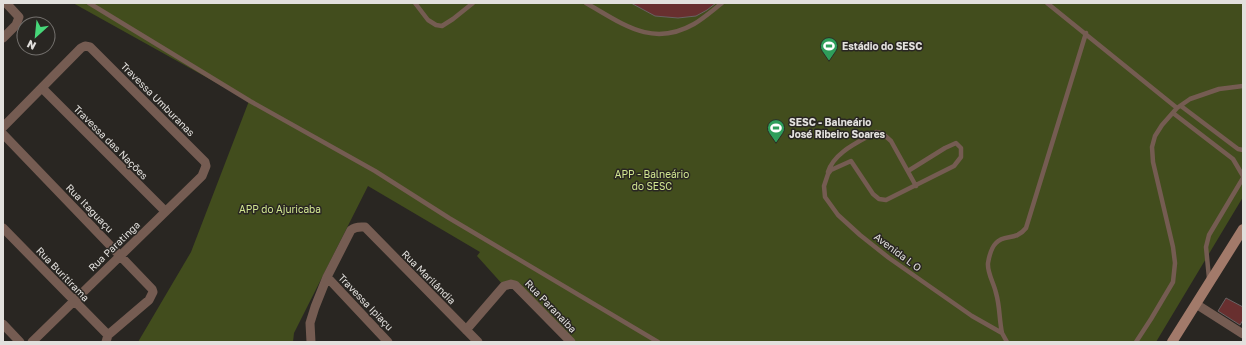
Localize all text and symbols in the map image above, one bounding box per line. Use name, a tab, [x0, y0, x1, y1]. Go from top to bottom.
north arrow	[16, 16, 56, 56]
sports icon: Estádio do SESC	[819, 36, 839, 61]
text: N	[25, 38, 38, 53]
place label: Estádio do SESC	[842, 40, 922, 52]
street label: Travessa Umburanas	[119, 60, 197, 138]
street label: Travessa das Nações	[71, 102, 151, 182]
place label: SESC - Balneário José Ribeiro Soares	[789, 116, 886, 140]
sports icon: SESC - Balneário José Ribeiro Soares	[766, 118, 786, 143]
park label: APP - Balneário do SESC	[615, 168, 689, 192]
street label: Rua Itaguaçu	[64, 181, 116, 235]
park label: APP do Ajuricaba	[239, 203, 321, 215]
street label: Rua Paratinga	[86, 218, 142, 274]
street label: Avenida L O	[872, 230, 924, 274]
street label: Rua Buritirama	[34, 244, 92, 304]
street label: Rua Marilândia	[400, 248, 458, 306]
street label: Travessa Ipiaçu	[336, 271, 396, 333]
street label: Rua Paranaiba	[523, 277, 579, 335]

